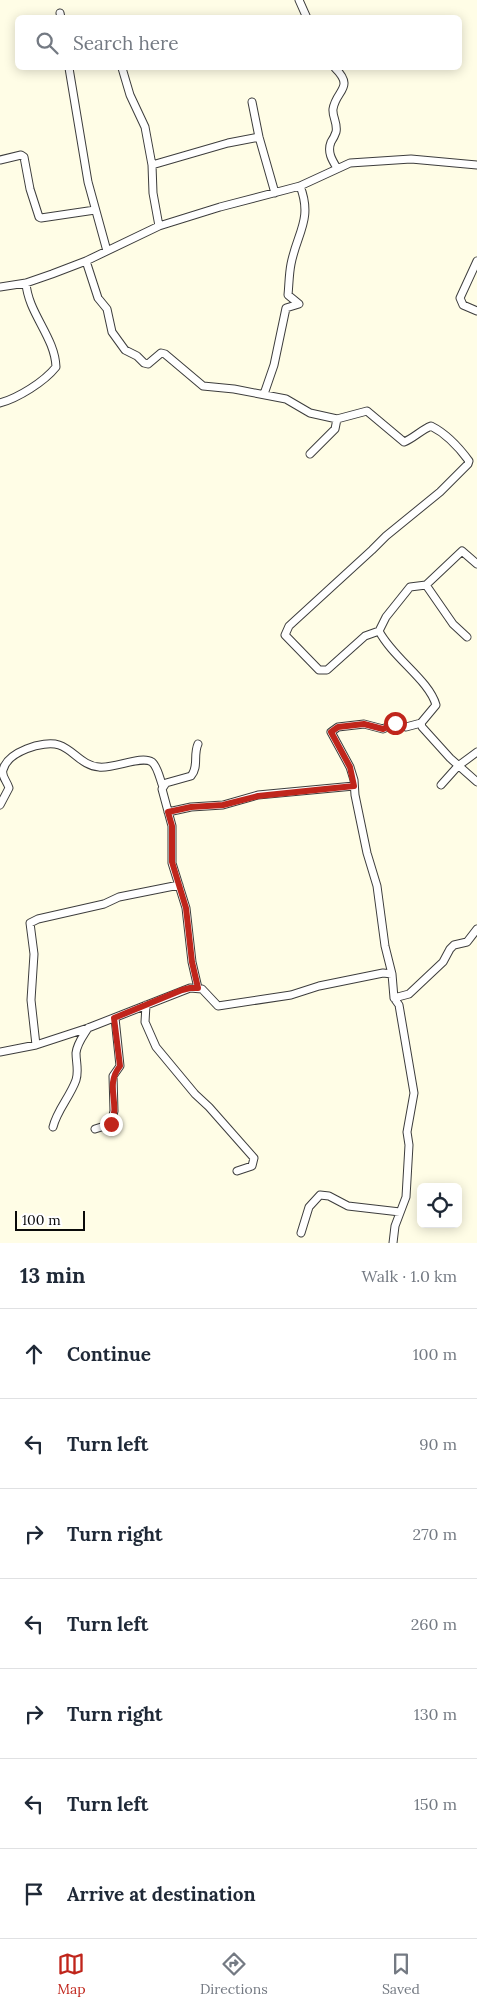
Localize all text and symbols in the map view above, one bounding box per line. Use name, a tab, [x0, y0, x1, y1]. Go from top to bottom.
search box	[15, 15, 462, 70]
icon: search	[33, 29, 61, 57]
text: Search here	[73, 31, 179, 55]
route start	[384, 712, 407, 735]
route end	[100, 1113, 123, 1136]
map controls	[417, 1183, 462, 1228]
button: locate	[417, 1183, 462, 1228]
scale bar	[15, 1208, 85, 1231]
text: 100 m	[22, 1211, 61, 1229]
text: 13 min	[20, 1262, 85, 1289]
text: Walk · 1.0 km	[362, 1266, 457, 1286]
icon: ahead	[20, 1340, 48, 1368]
text: Continue	[67, 1342, 151, 1366]
text: 100 m	[413, 1344, 457, 1364]
icon: left	[20, 1430, 48, 1458]
text: Turn left	[67, 1432, 148, 1456]
text: 90 m	[419, 1434, 457, 1454]
icon: right	[20, 1520, 48, 1548]
text: Turn right	[67, 1522, 163, 1546]
text: 270 m	[413, 1524, 457, 1544]
icon: left	[20, 1610, 48, 1638]
text: Turn left	[67, 1612, 148, 1636]
text: 260 m	[411, 1614, 457, 1634]
icon: right	[20, 1700, 48, 1728]
text: Turn right	[67, 1702, 163, 1726]
text: 130 m	[414, 1704, 457, 1724]
icon: left	[20, 1790, 48, 1818]
text: Turn left	[67, 1792, 148, 1816]
text: 150 m	[414, 1794, 457, 1814]
icon: arrive	[20, 1880, 48, 1908]
text: Arrive at destination	[67, 1882, 256, 1906]
tab: Map	[57, 1950, 86, 1998]
tab: Directions	[200, 1950, 268, 1998]
tab: Saved	[382, 1950, 420, 1998]

